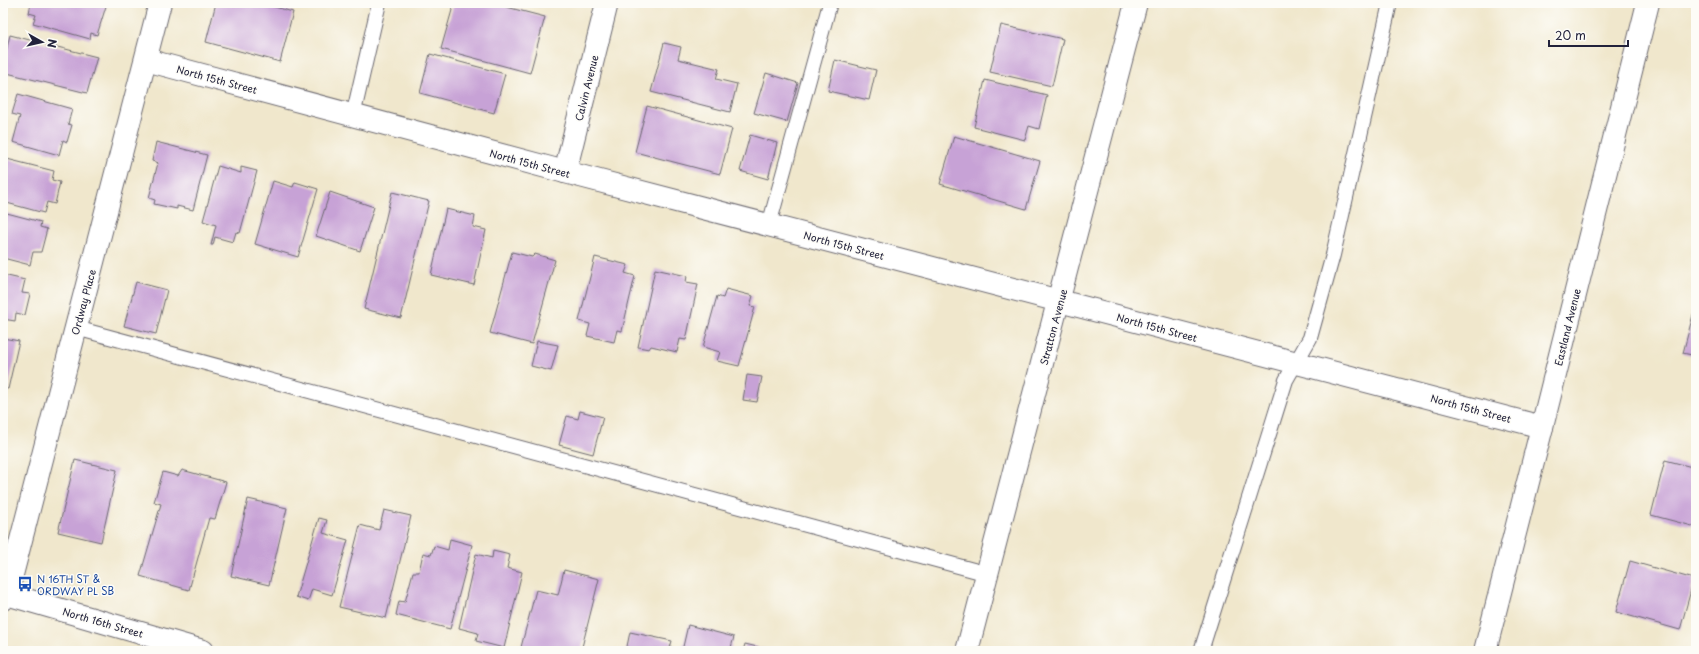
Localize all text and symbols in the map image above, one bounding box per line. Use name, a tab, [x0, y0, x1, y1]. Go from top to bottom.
north arrow	[22, 22, 62, 62]
scale bar	[1549, 22, 1628, 48]
text: 20 m	[1555, 26, 1586, 44]
text: N	[43, 38, 61, 49]
street label: Calvin Avenue	[571, 53, 602, 123]
street label: North 15th Street	[175, 61, 259, 97]
street label: North 15th Street	[488, 145, 572, 181]
street label: North 15th Street	[802, 227, 886, 263]
street label: Ordway Place	[67, 267, 99, 337]
street label: Eastland Avenue	[1550, 286, 1584, 367]
street label: Stratton Avenue	[1036, 287, 1071, 367]
street label: North 15th Street	[1115, 309, 1199, 345]
street label: North 15th Street	[1429, 390, 1513, 426]
place label: N 16TH ST & ORDWAY PL SB	[37, 571, 114, 598]
bus stop icon: N 16TH ST & ORDWAY PL SB	[16, 575, 34, 593]
street label: North 16th Street	[61, 603, 145, 641]

